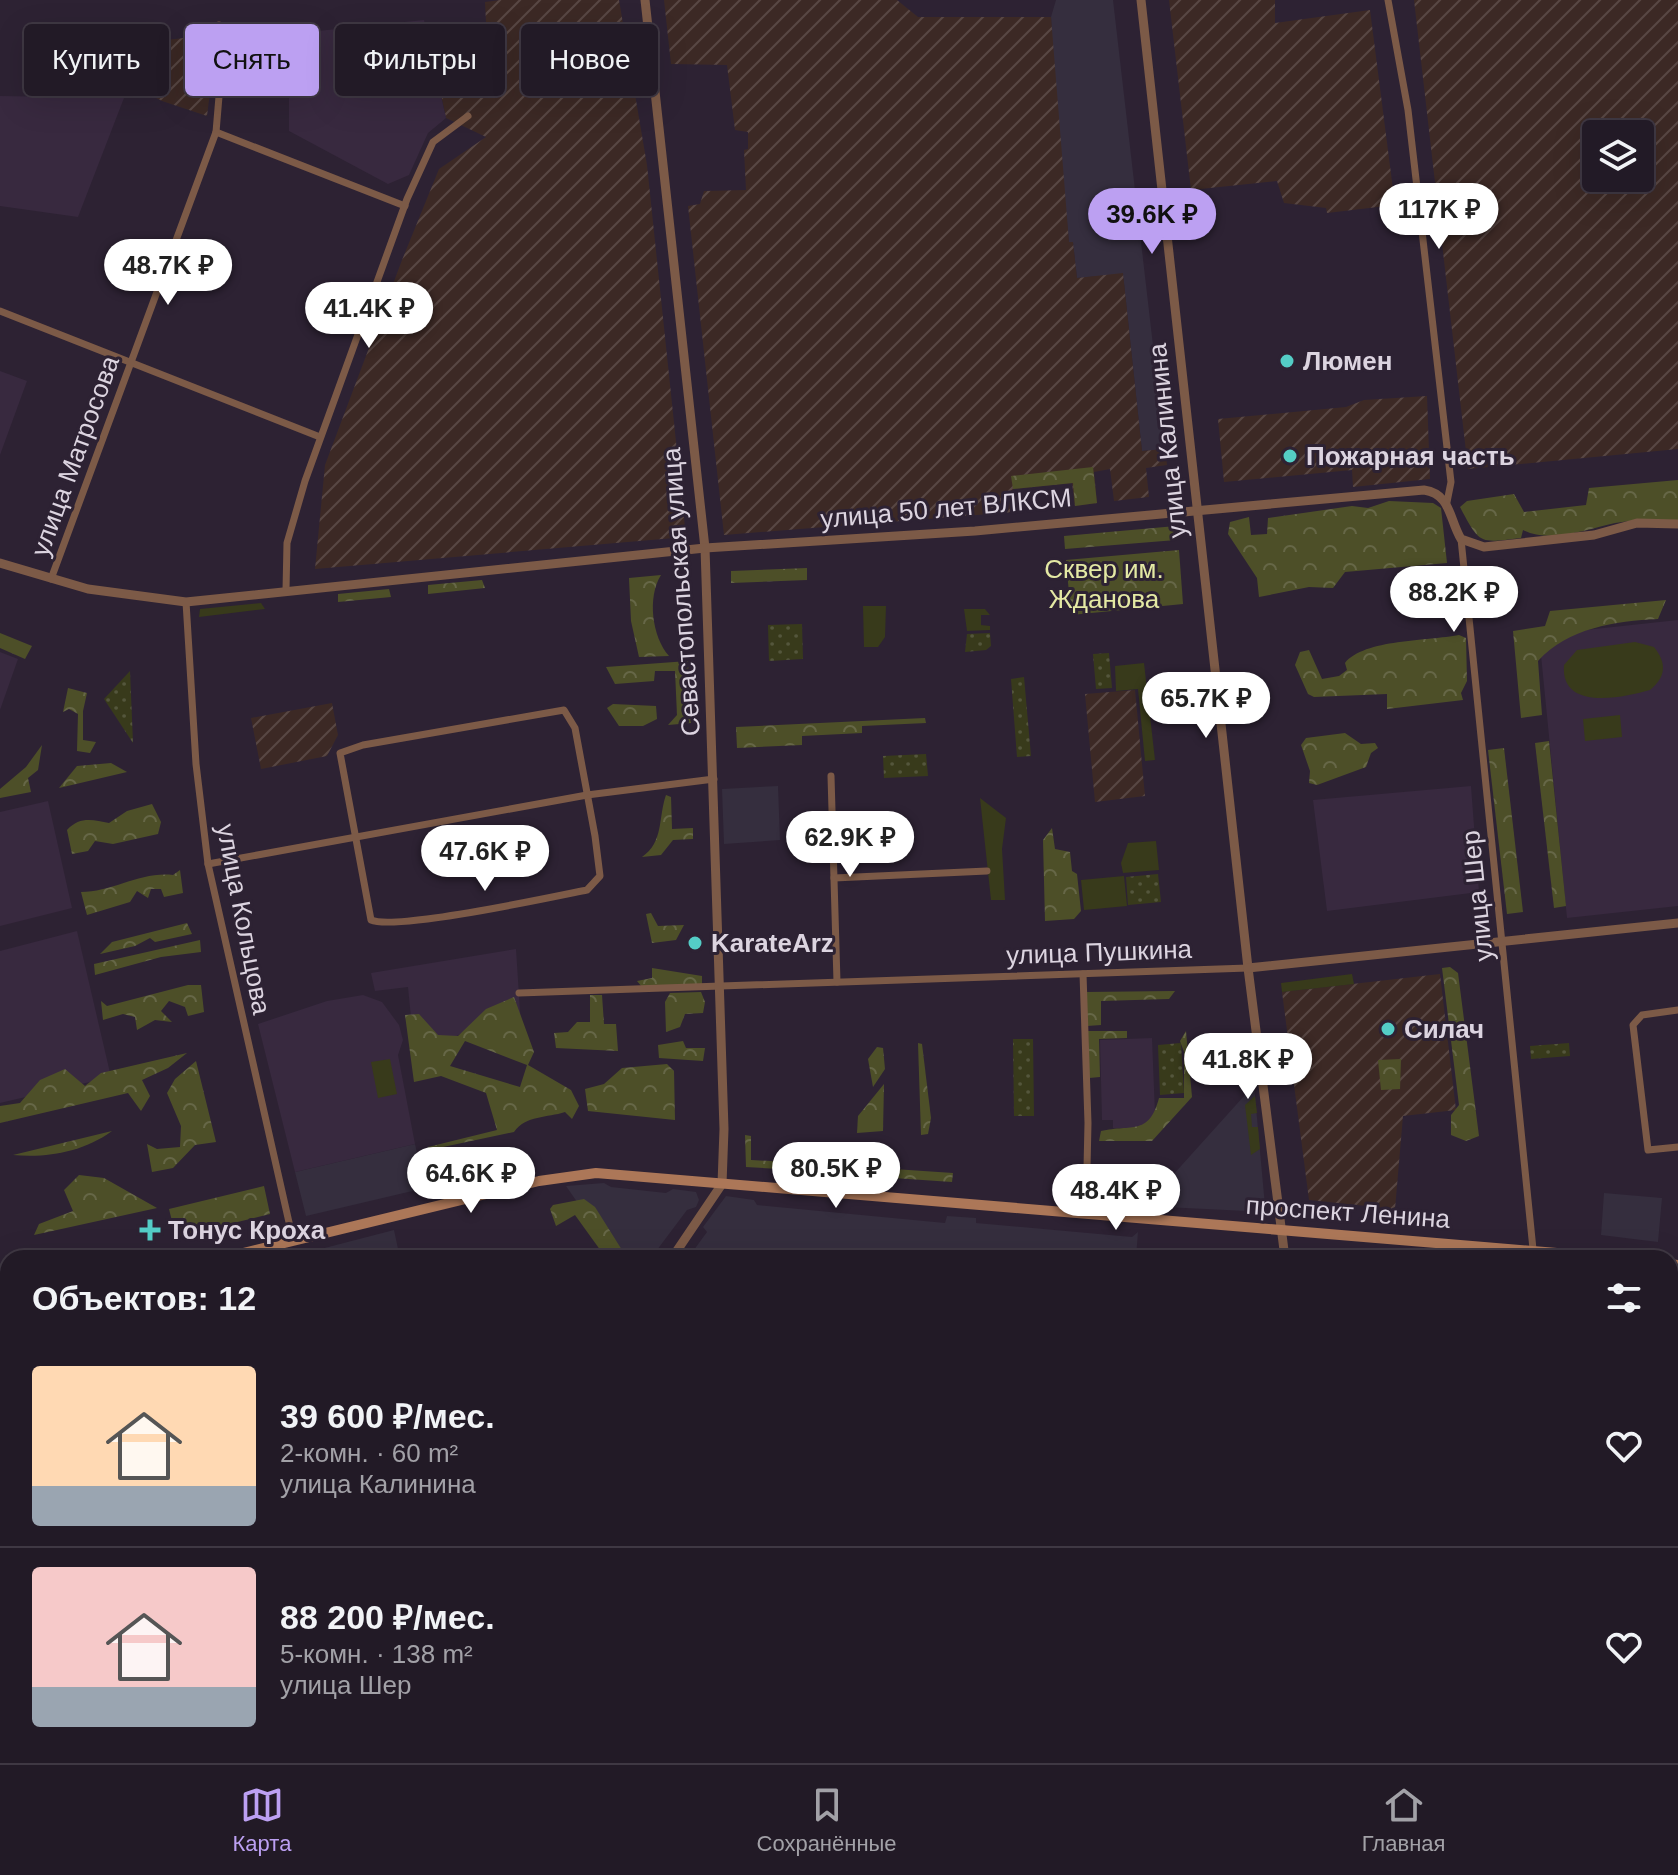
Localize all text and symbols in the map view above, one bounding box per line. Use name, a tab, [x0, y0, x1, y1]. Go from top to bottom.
chip: Купить	[24, 24, 169, 96]
chip: Снять	[185, 24, 319, 96]
chip: Фильтры	[335, 24, 505, 96]
chip: Новое	[521, 24, 658, 96]
map controls	[1582, 120, 1654, 192]
button: layers	[1582, 120, 1654, 192]
pin: 117K ₽	[1374, 183, 1504, 251]
pin: 39.6K ₽	[1078, 188, 1226, 256]
text: 117K ₽	[1397, 194, 1481, 224]
text: 39.6K ₽	[1106, 199, 1198, 229]
pin: 48.7K ₽	[94, 239, 242, 307]
text: 48.7K ₽	[122, 250, 214, 280]
pin: 41.4K ₽	[295, 282, 443, 350]
text: 41.4K ₽	[323, 293, 415, 323]
street label: улица Калинина	[1142, 342, 1192, 540]
place label: Люмен	[1303, 346, 1393, 376]
street label: улица Матросова	[25, 351, 125, 560]
marker: Люмен	[1278, 352, 1296, 370]
place label: Пожарная часть	[1306, 441, 1515, 471]
street label: Севастопольская улица	[656, 446, 706, 737]
marker: Пожарная часть	[1281, 447, 1299, 465]
street label: улица 50 лет ВЛКСМ	[819, 482, 1073, 534]
park label: Сквер им. Жданова	[1044, 554, 1164, 614]
pin: 88.2K ₽	[1380, 566, 1528, 634]
text: 88.2K ₽	[1408, 577, 1500, 607]
pin: 65.7K ₽	[1132, 672, 1280, 740]
text: 65.7K ₽	[1160, 683, 1252, 713]
pin: 62.9K ₽	[776, 811, 924, 879]
street label: улица Кольцова	[211, 821, 277, 1017]
text: 62.9K ₽	[804, 822, 896, 852]
pin: 47.6K ₽	[411, 825, 559, 893]
street label: улица Шер	[1455, 829, 1499, 963]
text: 47.6K ₽	[439, 836, 531, 866]
place label: KarateArz	[711, 928, 834, 958]
marker: KarateArz	[686, 934, 704, 952]
street label: улица Пушкина	[1006, 934, 1193, 970]
place label: Силач	[1404, 1014, 1484, 1044]
marker: Силач	[1379, 1020, 1397, 1038]
pin: 41.8K ₽	[1174, 1033, 1322, 1101]
text: 41.8K ₽	[1202, 1044, 1294, 1074]
pin: 80.5K ₽	[762, 1142, 910, 1210]
pin: 64.6K ₽	[397, 1147, 545, 1215]
text: 80.5K ₽	[790, 1153, 882, 1183]
text: 64.6K ₽	[425, 1158, 517, 1188]
pin: 48.4K ₽	[1042, 1164, 1190, 1232]
text: 48.4K ₽	[1070, 1175, 1162, 1205]
street label: проспект Ленина	[1245, 1190, 1452, 1234]
place label: Тонус Кроха	[168, 1215, 326, 1245]
marker: Тонус Кроха	[139, 1219, 161, 1241]
icon: filters	[1602, 1276, 1646, 1320]
text: Объектов: 12	[32, 1279, 256, 1317]
text: 39 600 ₽/мес.	[280, 1397, 495, 1435]
icon: home	[96, 1398, 192, 1494]
icon: heart	[1602, 1424, 1646, 1468]
text: 2-комн. · 60 m²	[280, 1438, 458, 1468]
text: улица Калинина	[280, 1469, 476, 1499]
text: 88 200 ₽/мес.	[280, 1598, 495, 1636]
icon: home	[96, 1599, 192, 1695]
icon: heart	[1602, 1625, 1646, 1669]
text: 5-комн. · 138 m²	[280, 1639, 473, 1669]
text: улица Шер	[280, 1670, 411, 1700]
tab: Карта	[233, 1783, 291, 1857]
tab: Сохранённые	[757, 1783, 897, 1857]
tab: Главная	[1362, 1783, 1445, 1857]

